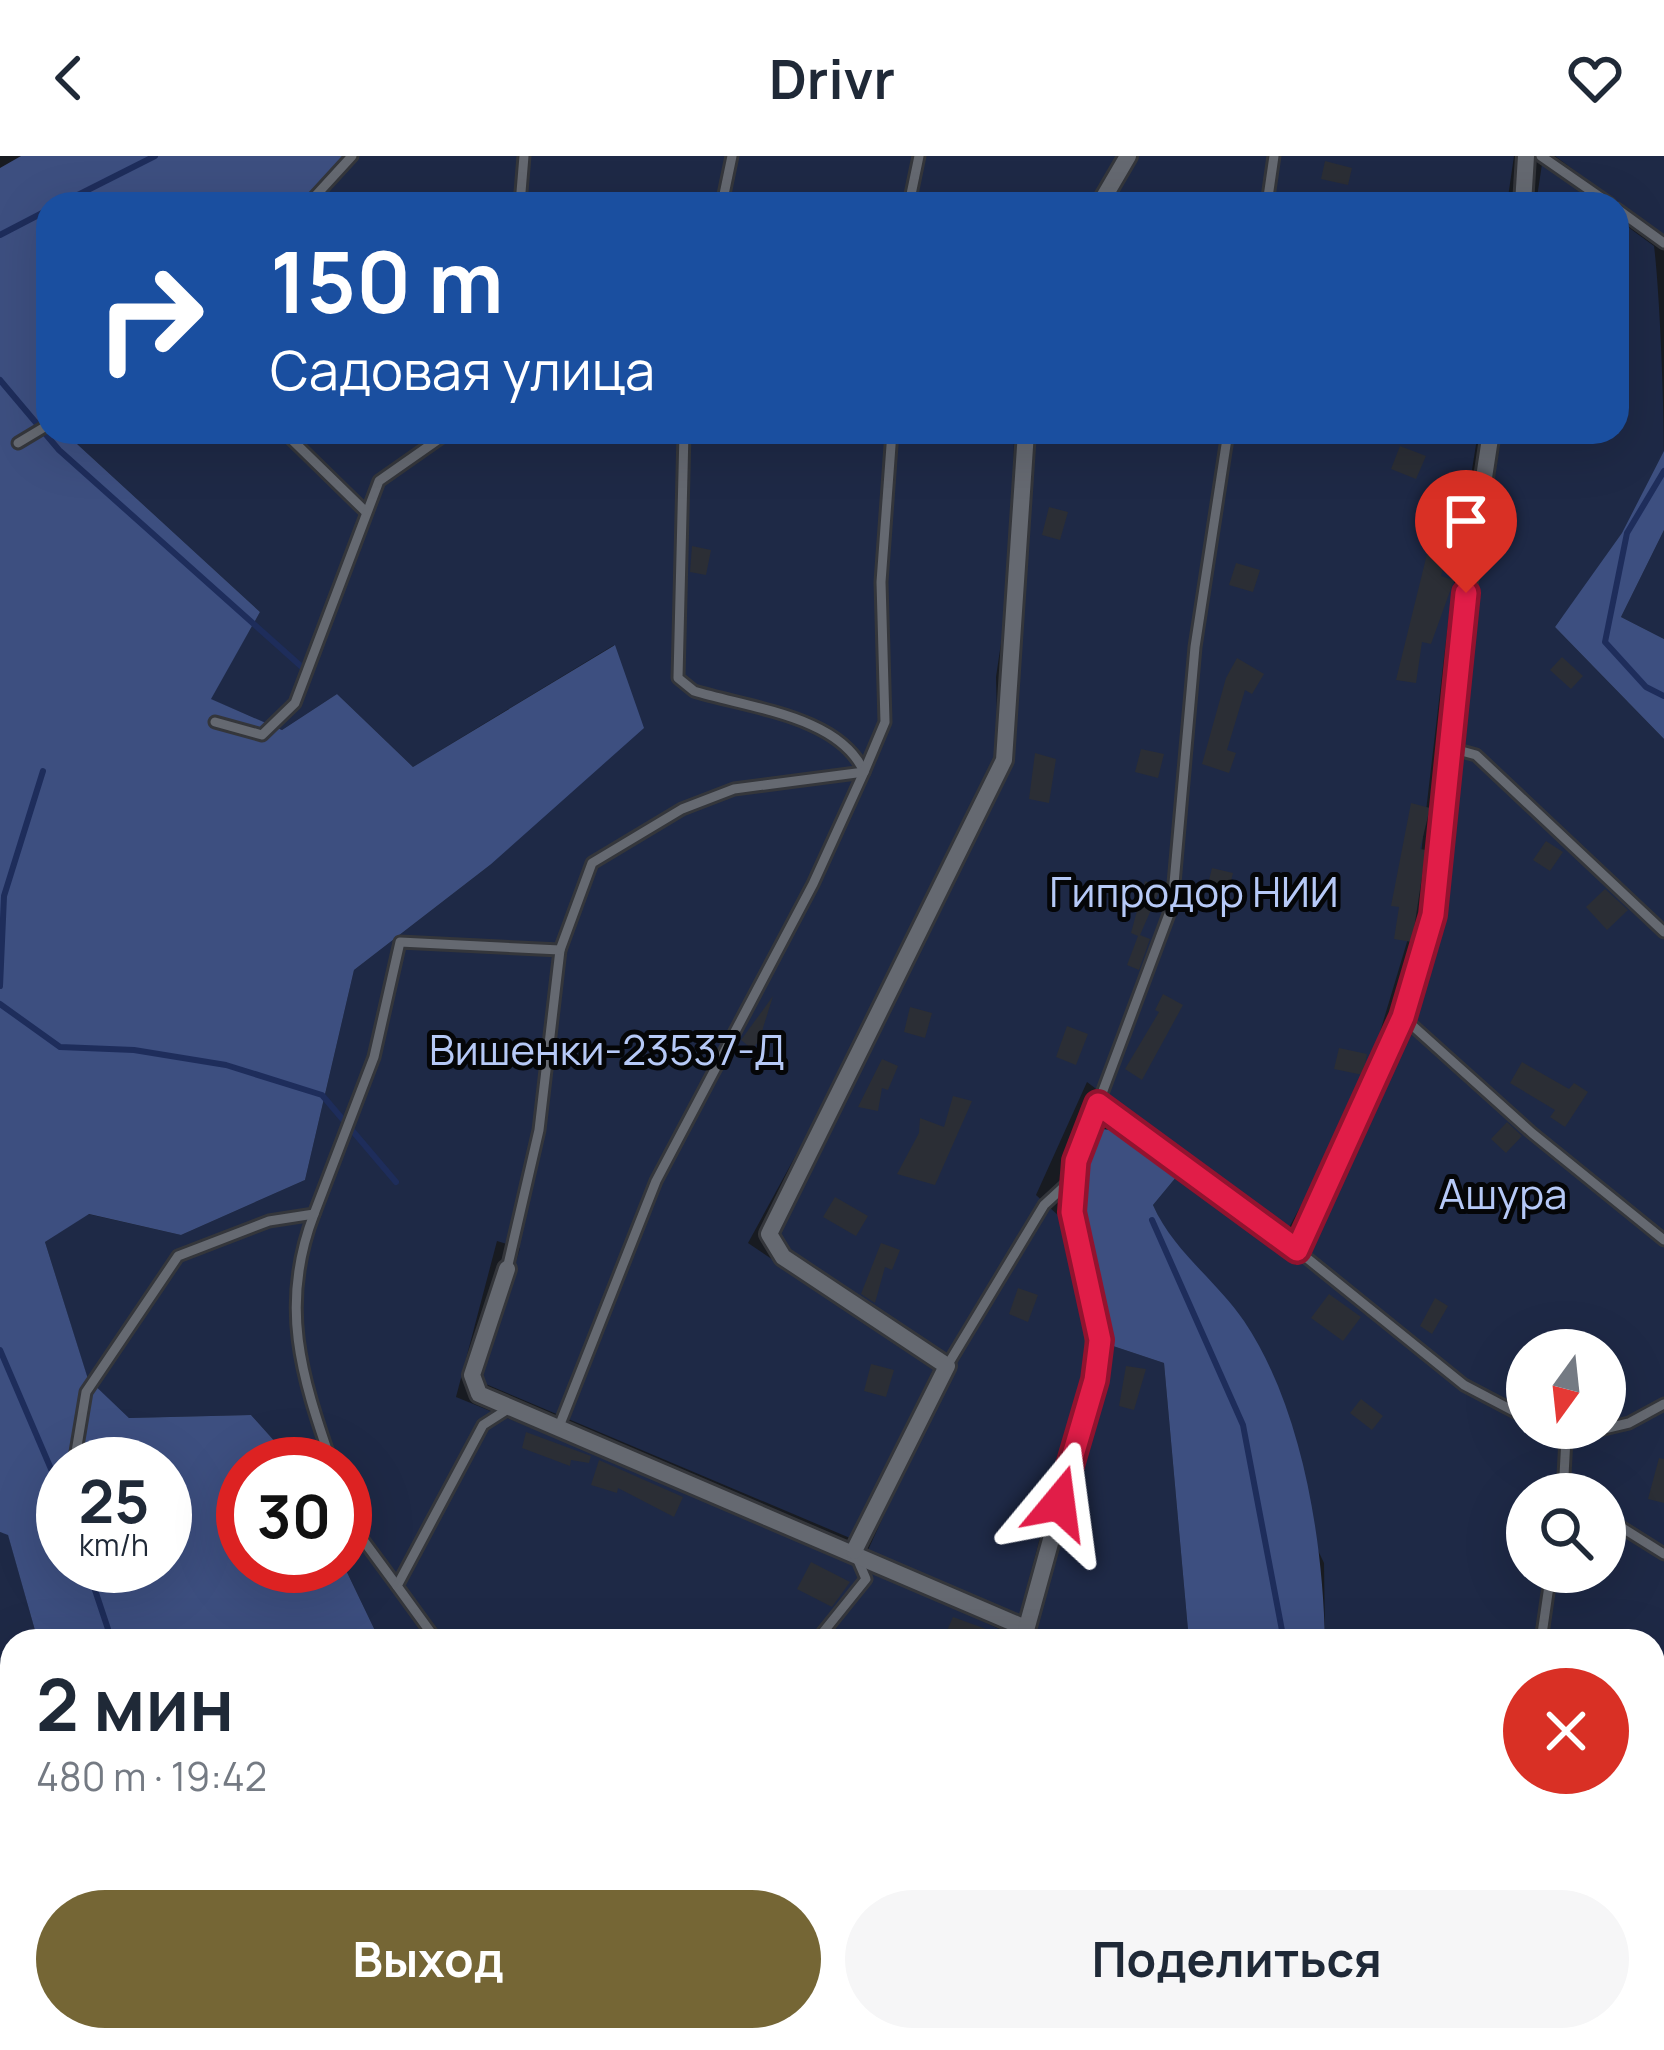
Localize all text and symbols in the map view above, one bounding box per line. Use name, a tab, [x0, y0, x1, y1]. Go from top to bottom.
text: Drivr	[769, 41, 895, 115]
icon: back	[36, 45, 102, 111]
icon: heart	[1562, 45, 1628, 111]
text: 150 m	[270, 223, 504, 338]
icon: right	[72, 240, 228, 396]
text: Садовая улица	[270, 332, 655, 406]
pin	[1415, 470, 1517, 593]
icon: arrive	[1433, 488, 1499, 554]
park label: Гипродор НИИ	[1049, 862, 1339, 920]
park label: Вишенки-23537-Д	[429, 1020, 785, 1078]
park label: Ашура	[1439, 1164, 1567, 1222]
north arrow	[1506, 1329, 1626, 1449]
map controls	[1506, 1329, 1626, 1593]
speed limit sign: 30	[216, 1437, 372, 1593]
position arrow	[996, 1440, 1122, 1566]
text: 25	[79, 1459, 149, 1541]
button: search	[1506, 1473, 1626, 1593]
text: km/h	[79, 1524, 149, 1565]
text: 2 мин	[36, 1654, 234, 1753]
button: close	[1503, 1668, 1629, 1794]
text: 480 m · 19:42	[36, 1749, 267, 1803]
button: Выход	[36, 1890, 821, 2028]
button: Поделиться	[845, 1890, 1629, 2028]

